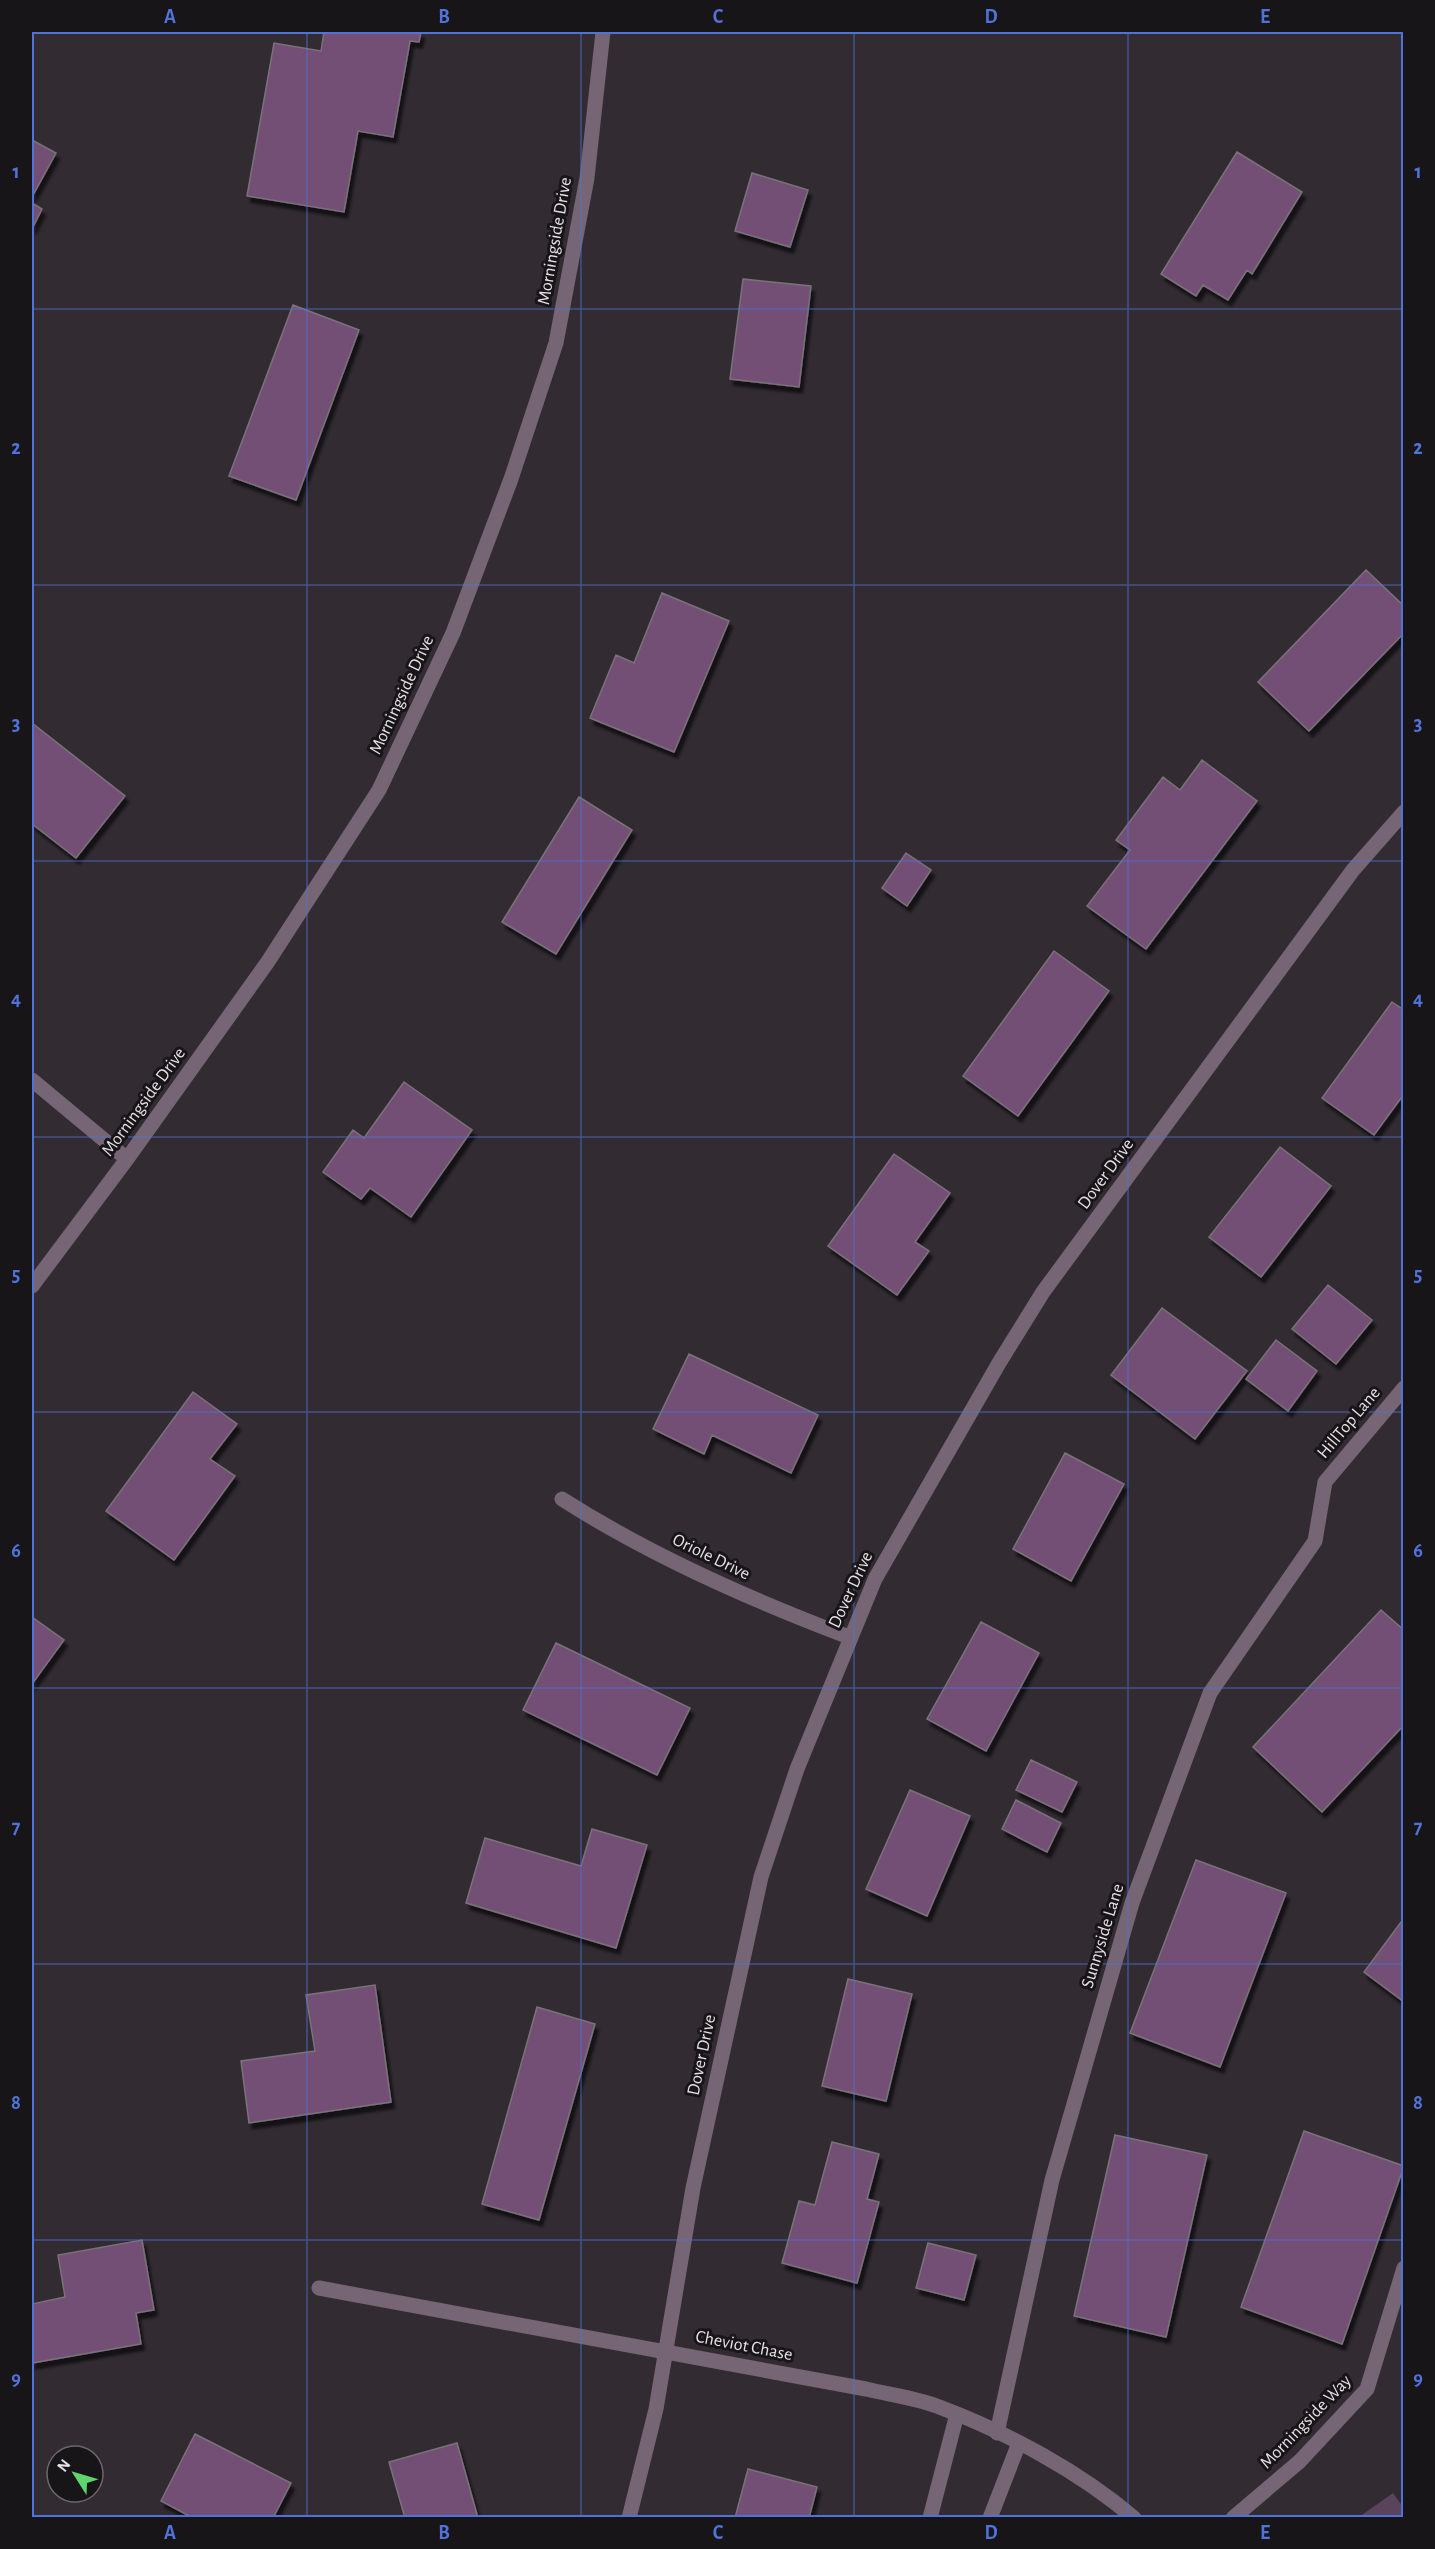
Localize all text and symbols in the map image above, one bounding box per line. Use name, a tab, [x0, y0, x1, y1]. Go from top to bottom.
text: A	[164, 7, 176, 27]
text: B	[438, 7, 450, 27]
text: C	[713, 7, 724, 27]
text: D	[984, 7, 998, 27]
text: E	[1260, 7, 1270, 27]
text: 1	[12, 162, 20, 182]
text: 1	[1414, 162, 1422, 182]
street label: Morningside Drive	[535, 176, 575, 306]
text: 2	[11, 438, 21, 458]
text: 2	[1413, 438, 1423, 458]
street label: Morningside Drive	[367, 633, 437, 757]
text: 3	[12, 714, 20, 734]
text: 3	[1414, 714, 1422, 734]
text: 4	[11, 989, 21, 1009]
text: 4	[1413, 989, 1423, 1009]
street label: Morningside Drive	[99, 1045, 189, 1159]
street label: Dover Drive	[1075, 1135, 1137, 1213]
text: 5	[12, 1265, 20, 1285]
text: 5	[1414, 1265, 1422, 1285]
street label: HillTop Lane	[1314, 1384, 1384, 1462]
street label: Oriole Drive	[669, 1531, 753, 1583]
text: 6	[11, 1541, 21, 1561]
text: 6	[1413, 1541, 1423, 1561]
street label: Dover Drive	[825, 1549, 877, 1631]
text: 7	[12, 1817, 21, 1837]
text: 7	[1414, 1817, 1423, 1837]
street label: Sunnyside Lane	[1079, 1882, 1127, 1990]
street label: Dover Drive	[685, 2013, 719, 2097]
text: 8	[11, 2093, 21, 2113]
text: 8	[1413, 2093, 1423, 2113]
street label: Cheviot Chase	[694, 2328, 794, 2364]
text: 9	[11, 2369, 21, 2389]
text: 9	[1413, 2369, 1423, 2389]
street label: Morningside Way	[1257, 2371, 1355, 2472]
north arrow	[45, 2444, 105, 2504]
text: N	[54, 2456, 74, 2475]
text: A	[164, 2523, 176, 2543]
text: B	[438, 2523, 450, 2543]
text: C	[713, 2523, 724, 2543]
text: D	[984, 2523, 998, 2543]
text: E	[1260, 2523, 1270, 2543]

